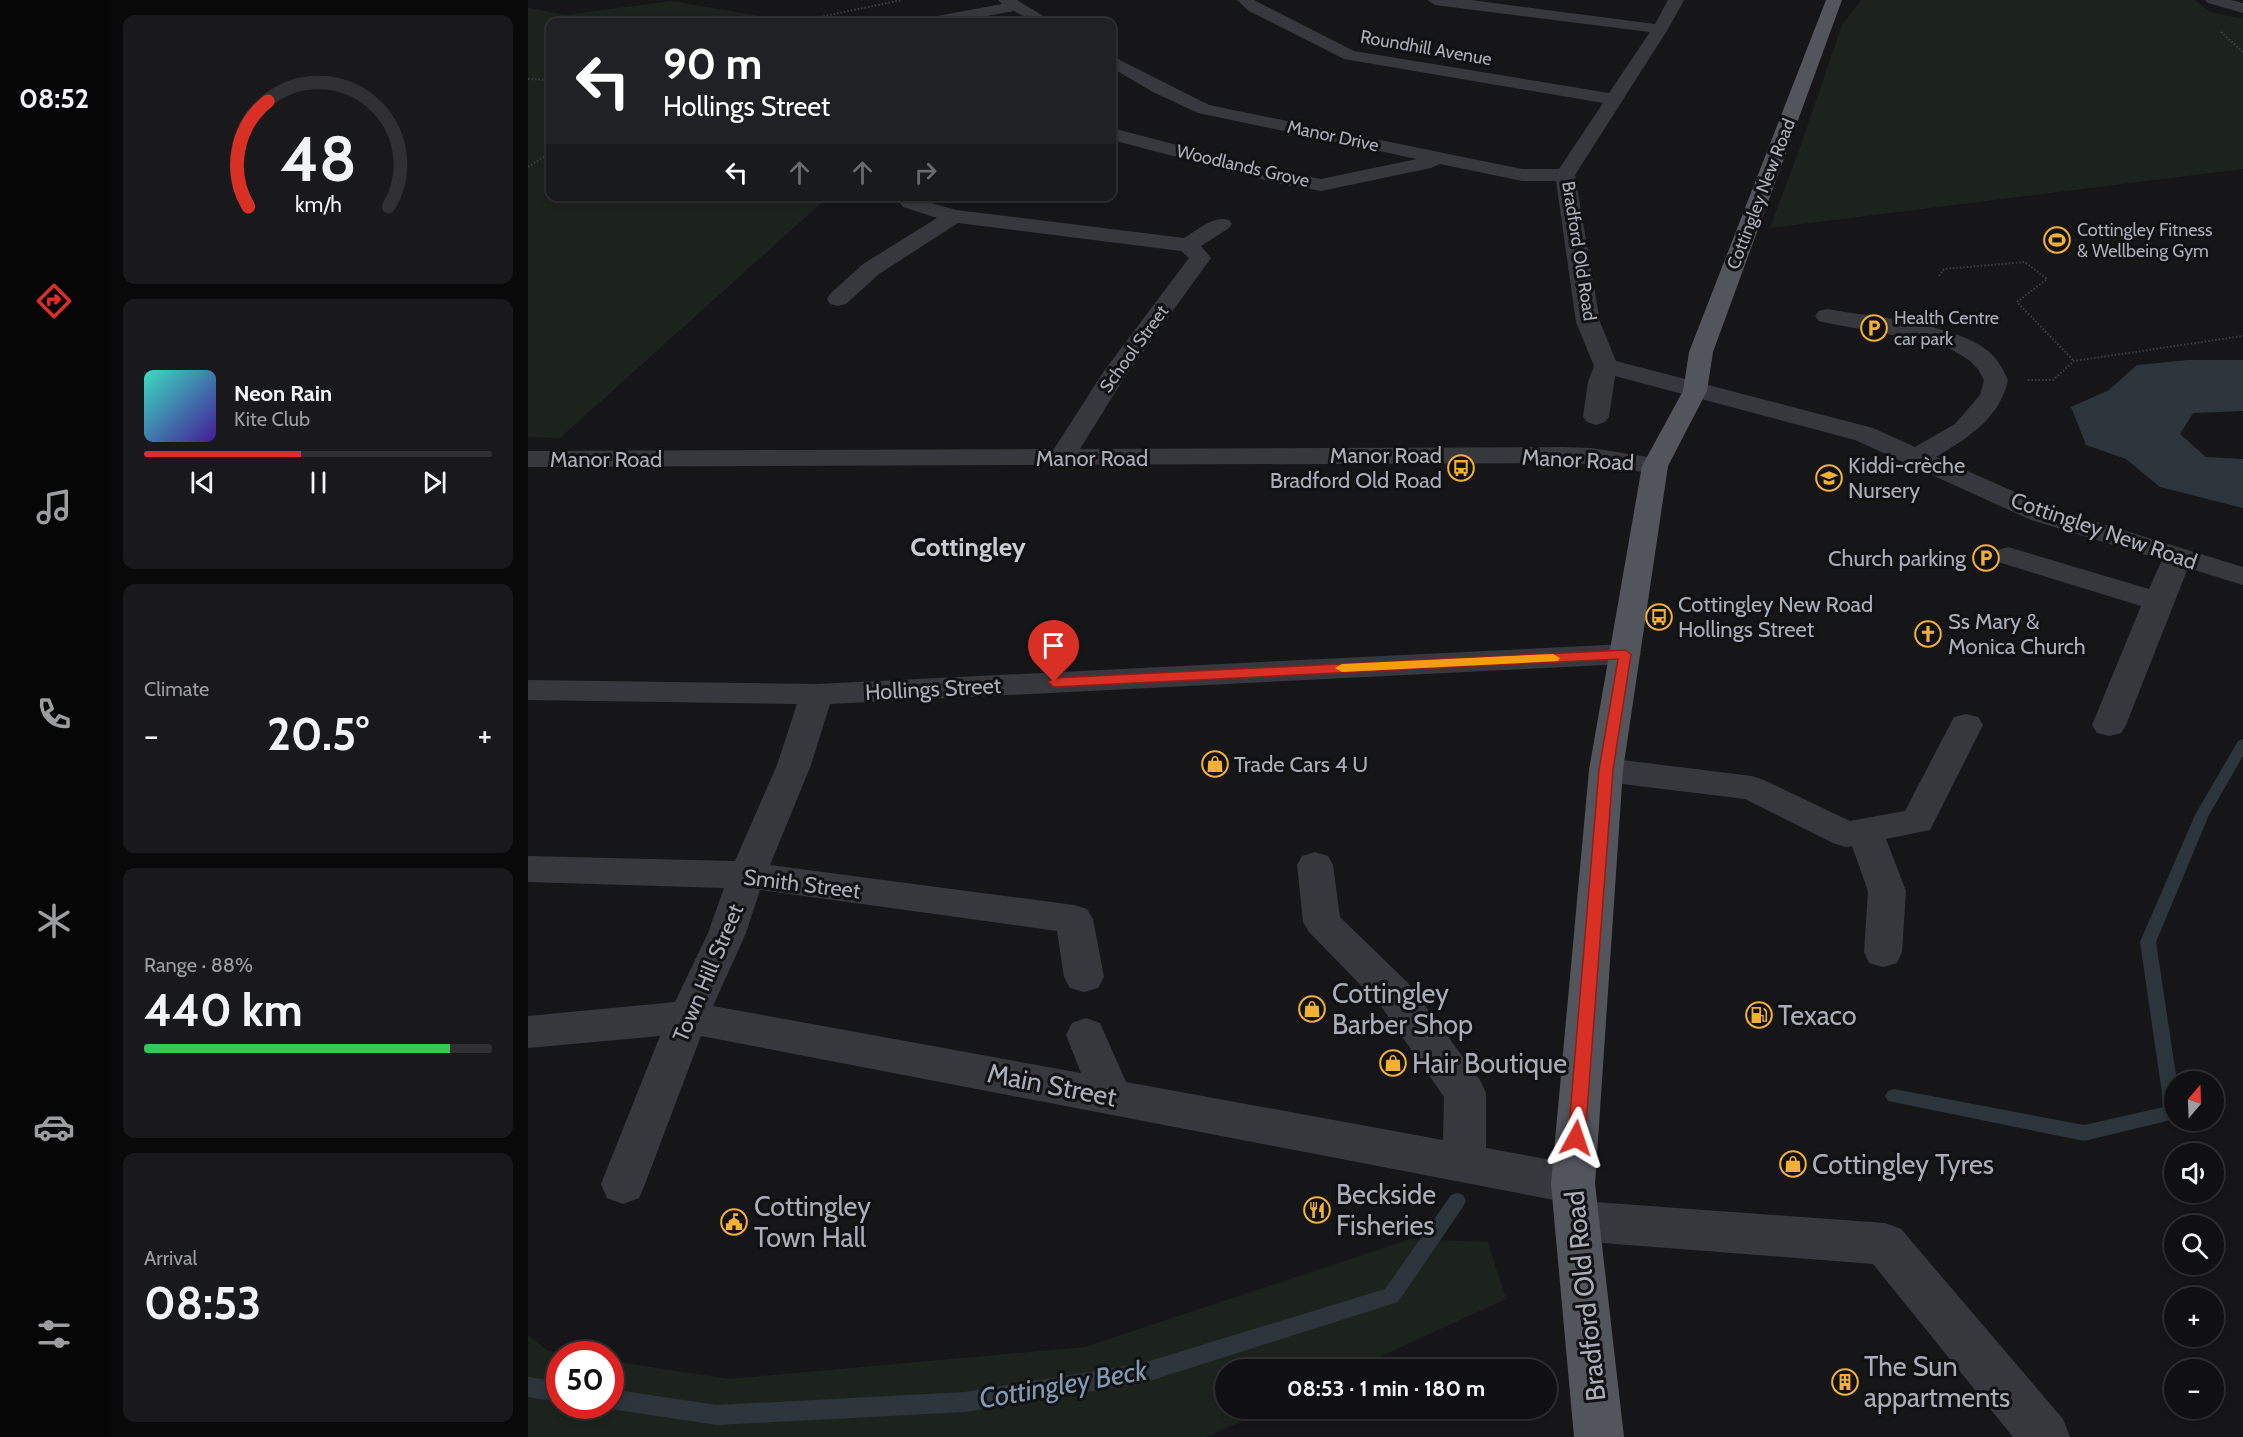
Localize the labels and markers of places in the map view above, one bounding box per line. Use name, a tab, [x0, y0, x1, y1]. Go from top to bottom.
place label: Cottingley Fitness & Wellbeing Gym	[2077, 219, 2212, 262]
sports icon: Cottingley Fitness & Wellbeing Gym	[2042, 225, 2072, 255]
place label: Health Centre car park	[1894, 307, 1999, 350]
parking icon: Health Centre car park	[1859, 313, 1889, 343]
place label: Manor Road Bradford Old Road	[1270, 442, 1442, 494]
place label: Kiddi-crèche Nursery	[1848, 452, 1965, 504]
bus stop icon: Manor Road Bradford Old Road	[1446, 453, 1476, 483]
school or university icon: Kiddi-crèche Nursery	[1814, 463, 1844, 493]
parking icon: Church parking	[1971, 543, 2001, 573]
place label: Church parking	[1828, 545, 1967, 572]
place label: Cottingley New Road Hollings Street	[1678, 591, 1873, 643]
bus stop icon: Cottingley New Road Hollings Street	[1644, 602, 1674, 632]
place label: Ss Mary & Monica Church	[1948, 608, 2086, 660]
church icon: Ss Mary & Monica Church	[1913, 619, 1943, 649]
pin	[1028, 620, 1079, 682]
shop icon: Trade Cars 4 U	[1200, 749, 1230, 779]
place label: Trade Cars 4 U	[1234, 751, 1368, 778]
place label: Cottingley Barber Shop	[1332, 977, 1473, 1041]
shop icon: Cottingley Barber Shop	[1297, 994, 1327, 1024]
place label: Texaco	[1778, 999, 1857, 1032]
fuel station icon: Texaco	[1744, 1000, 1774, 1030]
place label: Hair Boutique	[1412, 1047, 1567, 1080]
shop icon: Hair Boutique	[1378, 1048, 1408, 1078]
place label: Cottingley Tyres	[1812, 1148, 1994, 1181]
shop icon: Cottingley Tyres	[1778, 1149, 1808, 1179]
place label: Beckside Fisheries	[1336, 1178, 1436, 1242]
place label: Cottingley Town Hall	[754, 1190, 871, 1254]
restaurant icon: Beckside Fisheries	[1302, 1195, 1332, 1225]
public building icon: Cottingley Town Hall	[719, 1207, 749, 1237]
place label: The Sun appartments	[1864, 1350, 2010, 1414]
building icon: The Sun appartments	[1830, 1367, 1860, 1397]

